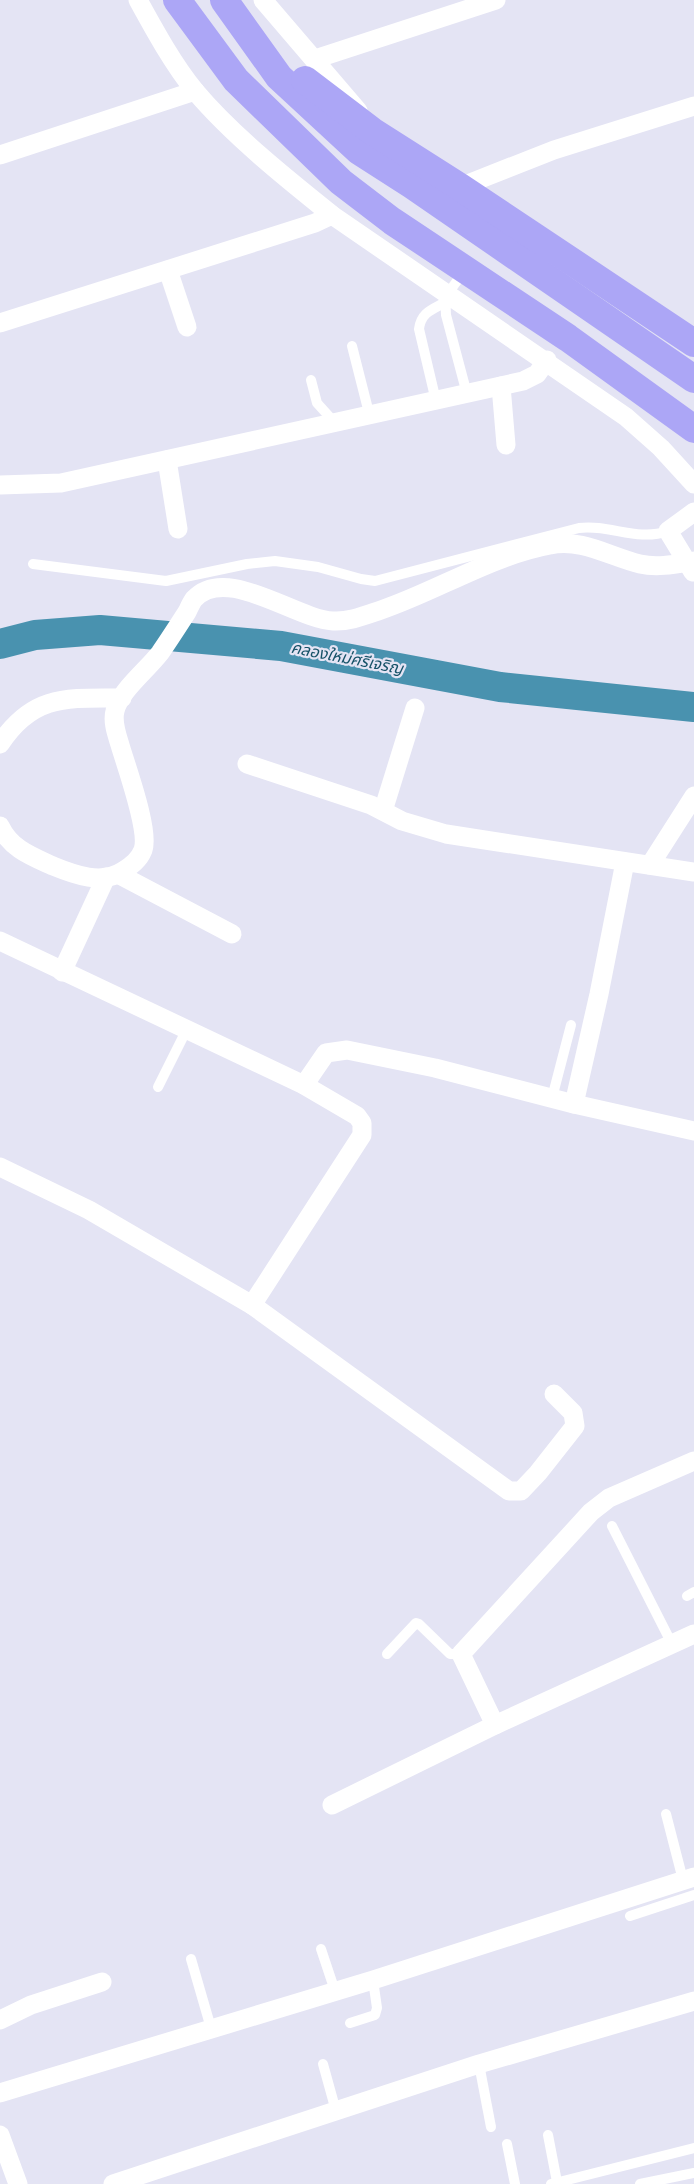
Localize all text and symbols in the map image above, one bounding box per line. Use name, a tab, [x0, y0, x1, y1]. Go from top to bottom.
water label: คลองใหม่ศรีเจริญ	[289, 638, 406, 678]

